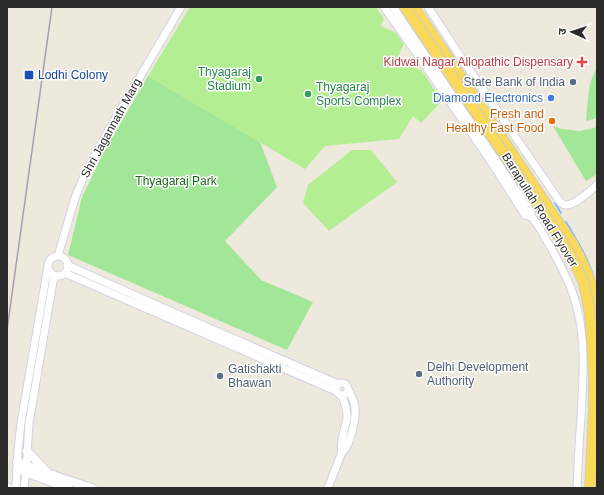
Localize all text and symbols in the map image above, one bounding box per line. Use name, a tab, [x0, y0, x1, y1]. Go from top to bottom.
north arrow	[552, 12, 592, 52]
text: उ	[556, 27, 568, 35]
place label: Kidwai Nagar Allopathic Dispensary	[384, 55, 573, 69]
marker: Kidwai Nagar Allopathic Dispensary	[576, 56, 588, 68]
place label: Thyagaraj Stadium	[198, 65, 251, 93]
place label: Lodhi Colony	[38, 68, 108, 82]
marker: Lodhi Colony	[23, 69, 35, 81]
marker: Thyagaraj Stadium	[254, 74, 264, 84]
place label: State Bank of India	[464, 75, 565, 89]
street label: Shri Jagannath Marg	[78, 76, 144, 180]
marker: State Bank of India	[568, 77, 578, 87]
place label: Thyagaraj Sports Complex	[316, 80, 401, 108]
marker: Thyagaraj Sports Complex	[303, 89, 313, 99]
place label: Diamond Electronics	[433, 91, 543, 105]
marker: Diamond Electronics	[546, 93, 556, 103]
place label: Fresh and Healthy Fast Food	[446, 107, 544, 135]
marker: Fresh and Healthy Fast Food	[547, 116, 557, 126]
street label: Barapullah Road Flyover	[499, 150, 581, 270]
park label: Thyagaraj Park	[135, 174, 218, 188]
place label: Delhi Development Authority	[427, 360, 529, 388]
place label: Gatishakti Bhawan	[228, 362, 281, 390]
marker: Delhi Development Authority	[414, 369, 424, 379]
marker: Gatishakti Bhawan	[215, 371, 225, 381]

